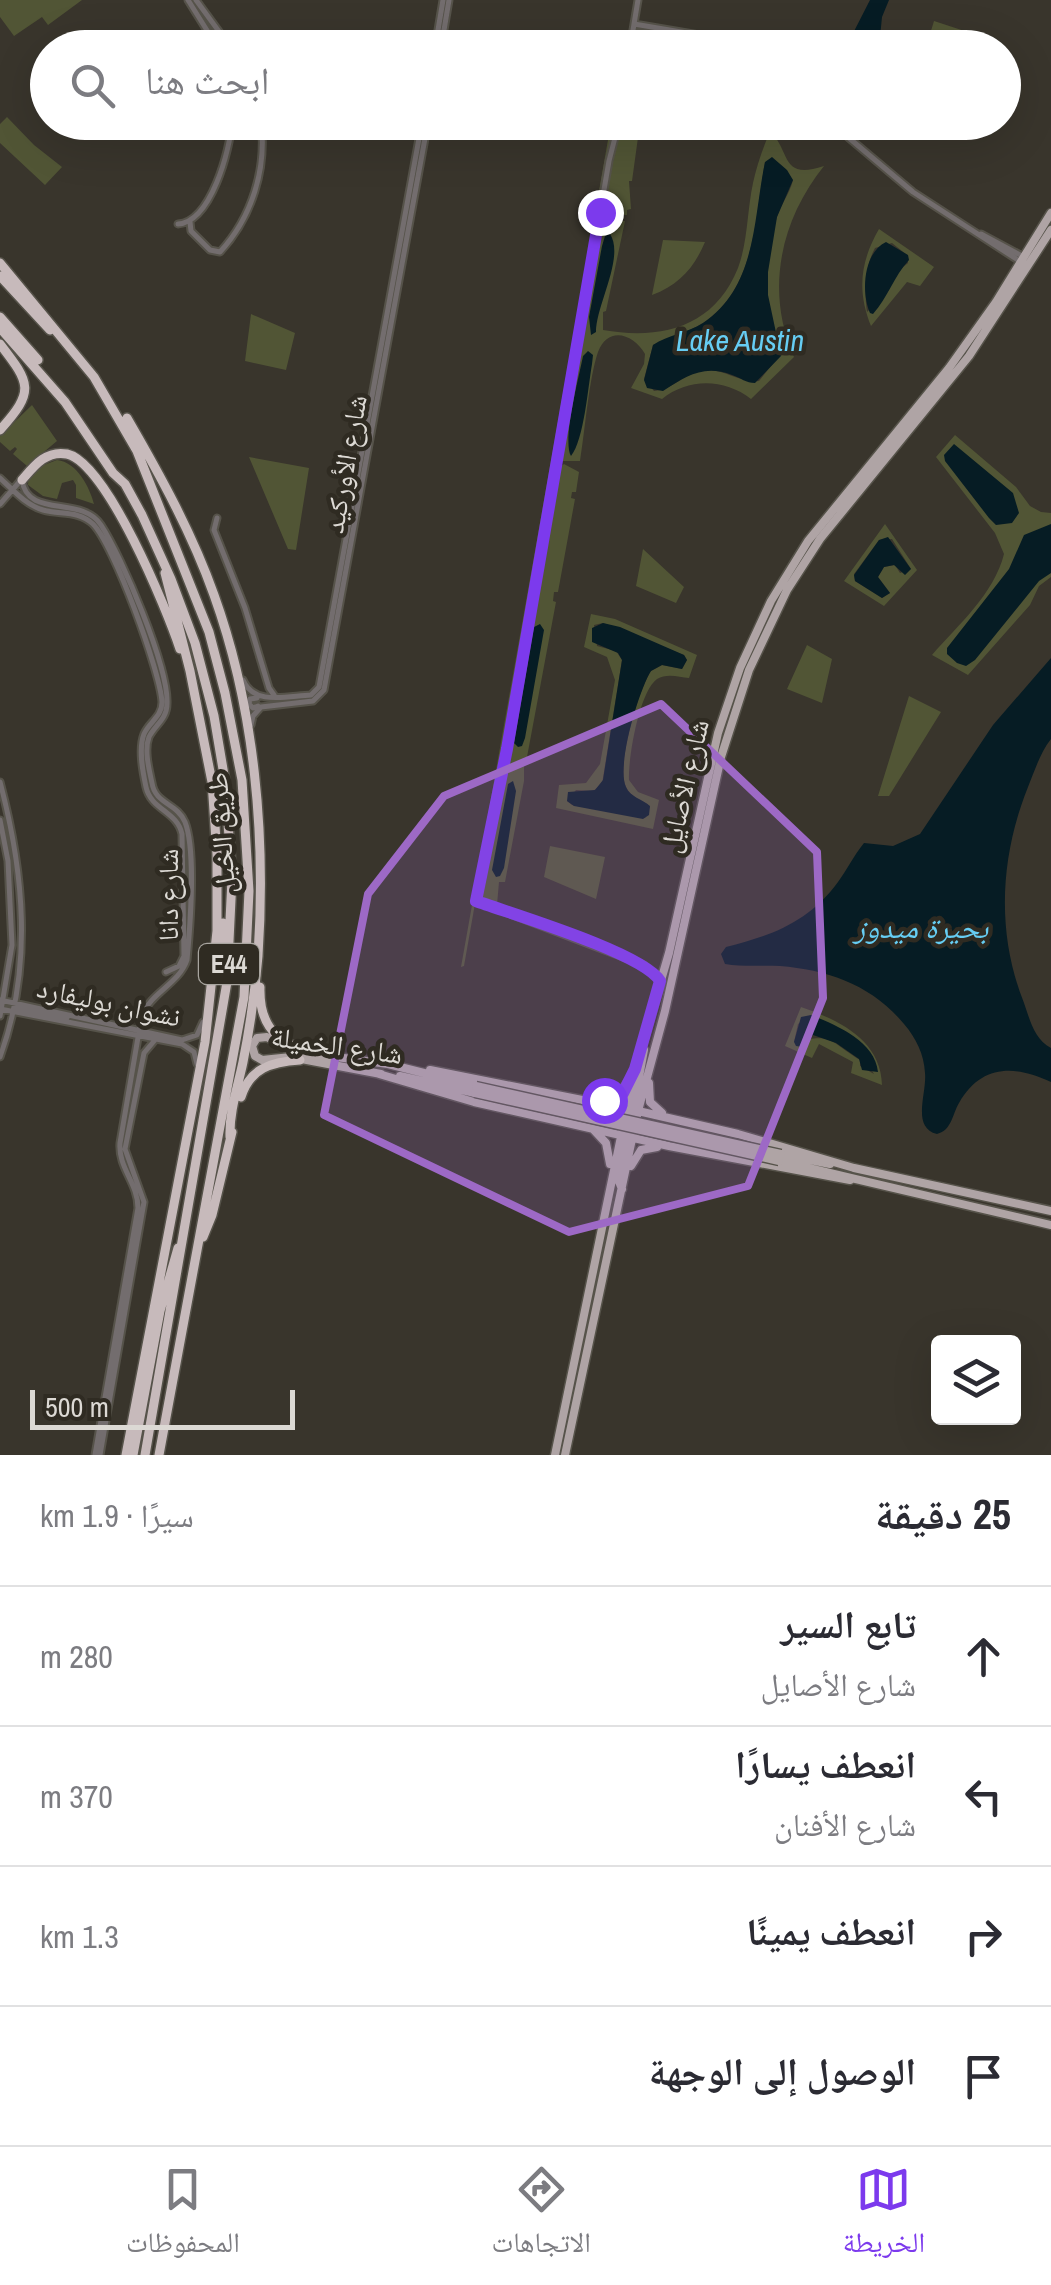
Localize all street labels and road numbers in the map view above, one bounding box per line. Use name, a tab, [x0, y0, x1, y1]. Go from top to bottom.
street label: شارع الأوركيد	[314, 392, 376, 536]
street label: شارع الأصايل	[650, 715, 718, 857]
street label: طريق الخيل	[198, 771, 244, 895]
street label: شارع دانا	[149, 849, 187, 941]
road number: E44	[199, 944, 259, 984]
street label: نشوان بوليفارد	[34, 968, 184, 1036]
street label: شارع الخميلة	[269, 1017, 405, 1073]

